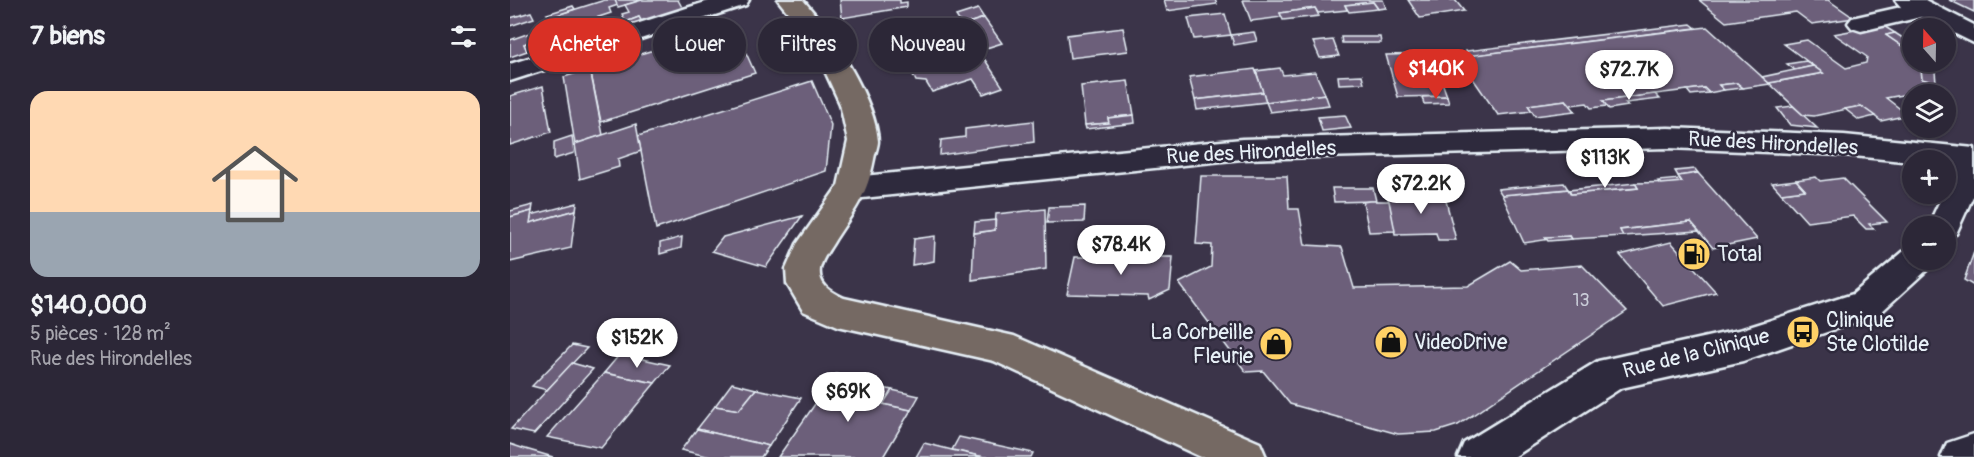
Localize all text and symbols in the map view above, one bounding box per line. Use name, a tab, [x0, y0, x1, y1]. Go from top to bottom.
chip: Acheter	[528, 18, 641, 72]
chip: Louer	[653, 18, 746, 72]
chip: Filtres	[758, 18, 857, 72]
chip: Nouveau	[869, 18, 987, 72]
north arrow	[1902, 18, 1956, 72]
map controls	[1902, 18, 1956, 270]
text: 7 biens	[30, 20, 105, 52]
icon: filters	[447, 20, 480, 53]
pin: $140K	[1394, 49, 1478, 100]
pin: $72.7K	[1580, 50, 1678, 101]
text: $140K	[1408, 56, 1464, 81]
text: $72.7K	[1599, 57, 1659, 82]
button: layers	[1902, 84, 1956, 138]
street label: Rue des Hirondelles	[1687, 126, 1859, 161]
icon: home	[201, 130, 309, 238]
street label: Rue des Hirondelles	[1165, 135, 1337, 170]
pin: $113K	[1563, 138, 1647, 189]
text: $113K	[1580, 145, 1630, 170]
button: +	[1902, 150, 1956, 204]
pin: $72.2K	[1372, 164, 1470, 215]
text: $72.2K	[1391, 171, 1451, 196]
button: −	[1902, 216, 1956, 270]
pin: $78.4K	[1072, 225, 1170, 276]
text: $78.4K	[1091, 232, 1151, 257]
fuel station icon: Total	[1676, 236, 1712, 272]
place label: Total	[1717, 241, 1762, 268]
text: $140,000	[30, 289, 147, 321]
house number: 13	[1572, 289, 1590, 312]
place label: Clinique Ste Clotilde	[1826, 307, 1930, 358]
bus stop icon: Clinique Ste Clotilde	[1785, 314, 1821, 350]
pin: $152K	[595, 318, 679, 369]
place label: La Corbeille Fleurie	[1150, 319, 1254, 370]
text: 5 pièces · 128 m²	[30, 321, 171, 346]
street label: Rue de la Clinique	[1620, 322, 1773, 385]
shop icon: VideoDrive	[1373, 324, 1409, 360]
text: $152K	[611, 325, 663, 350]
shop icon: La Corbeille Fleurie	[1258, 326, 1294, 362]
place label: VideoDrive	[1414, 329, 1508, 356]
text: Rue des Hirondelles	[30, 346, 192, 371]
pin: $69K	[812, 372, 884, 423]
text: $69K	[826, 379, 870, 404]

